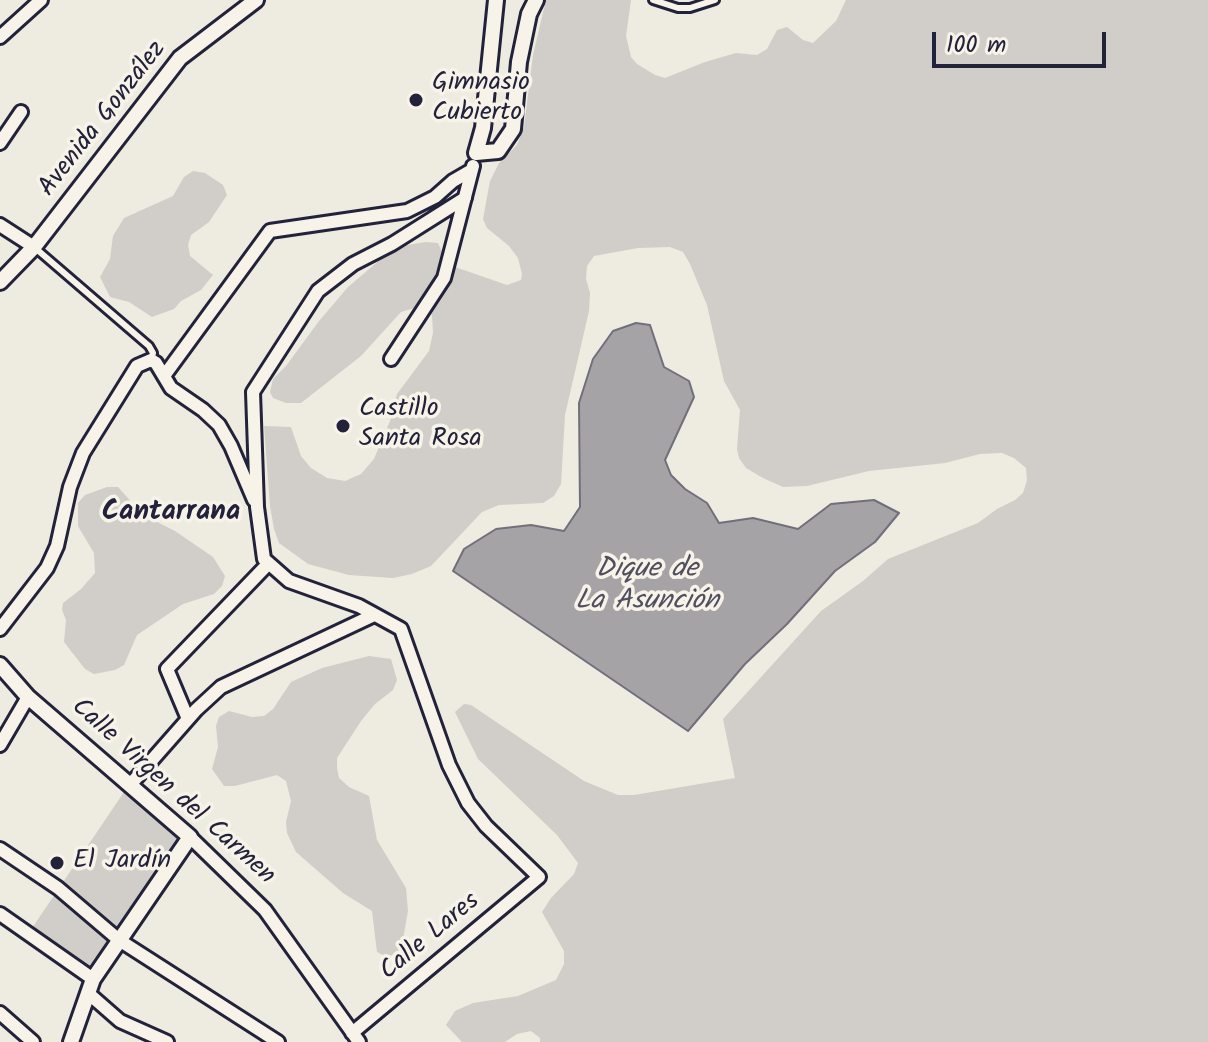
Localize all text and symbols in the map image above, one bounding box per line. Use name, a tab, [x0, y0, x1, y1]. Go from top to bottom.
scale bar	[936, 16, 1110, 66]
text: 100 m	[946, 26, 1006, 65]
street label: Avenida González	[34, 36, 174, 204]
place label: Gimnasio Cubierto	[432, 69, 530, 130]
marker: Gimnasio Cubierto	[407, 91, 425, 109]
place label: Castillo Santa Rosa	[359, 395, 482, 456]
marker: Castillo Santa Rosa	[334, 417, 352, 435]
district label: Cantarrana	[102, 497, 240, 531]
water label: Dique de La Asunción	[575, 554, 719, 620]
street label: Calle Virgen del Carmen	[64, 693, 280, 893]
place label: El Jardín	[73, 847, 171, 879]
marker: El Jardín	[48, 854, 66, 872]
street label: Calle Lares	[375, 887, 487, 989]

